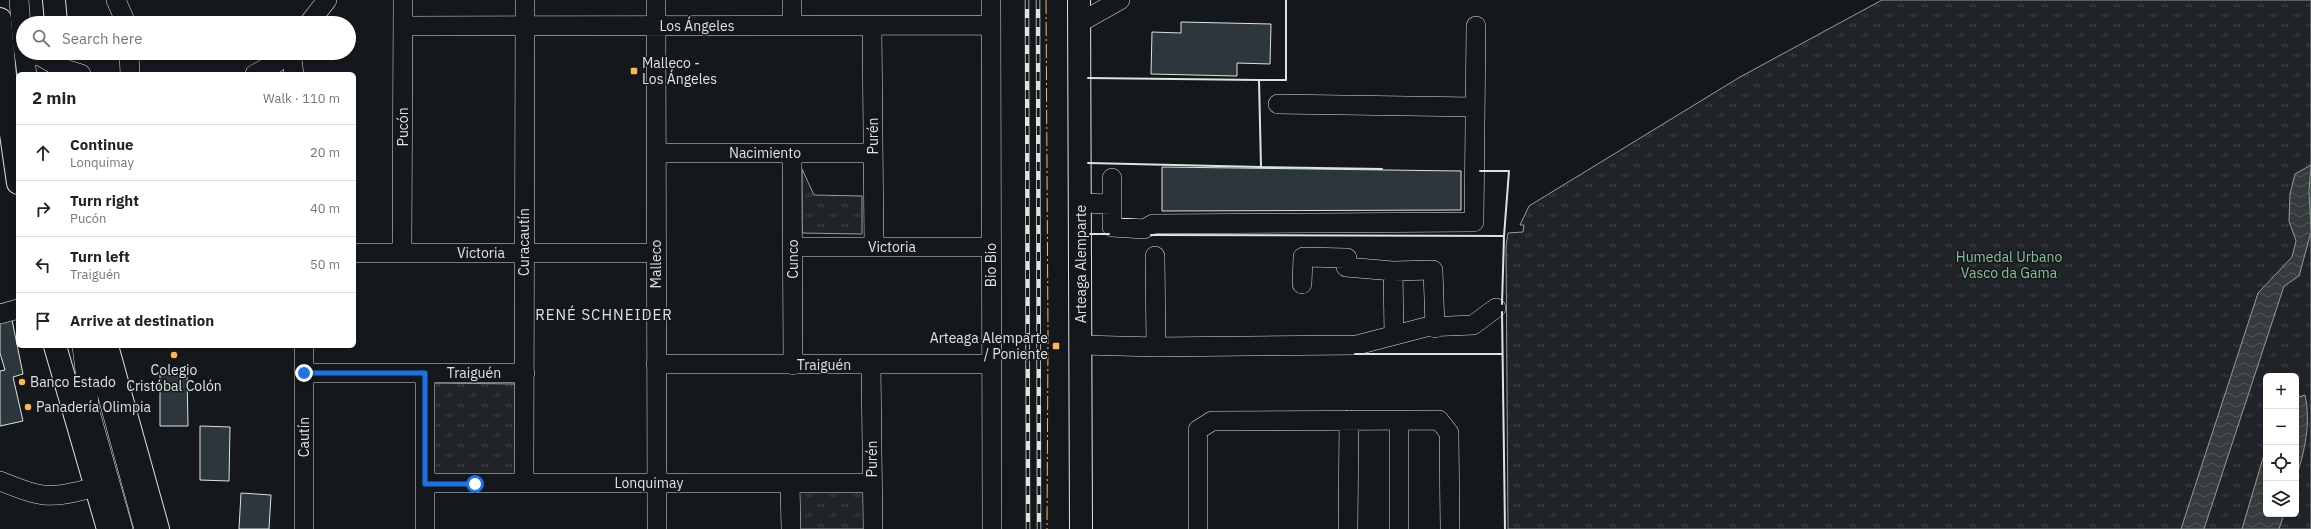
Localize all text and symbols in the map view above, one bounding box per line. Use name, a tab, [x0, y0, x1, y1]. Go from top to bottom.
search box	[16, 16, 356, 60]
street label: Los Ángeles	[659, 16, 735, 35]
icon: search	[30, 27, 52, 49]
text: Search here	[62, 29, 142, 48]
place label: Malleco - Los Ángeles	[642, 54, 717, 88]
marker: Malleco - Los Ángeles	[629, 66, 639, 76]
text: 2 min	[32, 87, 76, 109]
text: Walk · 110 m	[263, 90, 340, 107]
street label: Pucón	[394, 107, 412, 147]
street label: Purén	[864, 117, 882, 155]
text: Continue	[70, 135, 134, 154]
icon: ahead	[32, 142, 54, 164]
text: 20 m	[310, 144, 340, 161]
street label: Nacimiento	[729, 144, 801, 162]
text: Lonquimay	[70, 154, 134, 171]
text: Turn right	[70, 191, 139, 210]
icon: right	[32, 198, 54, 220]
text: 40 m	[310, 200, 340, 217]
street label: Arteaga Alemparte	[1072, 205, 1090, 323]
street label: Curacautín	[515, 208, 533, 276]
text: Pucón	[70, 210, 106, 227]
street label: Victoria	[868, 238, 916, 256]
street label: Malleco	[647, 239, 665, 288]
street label: Cunco	[784, 239, 802, 279]
street label: Bio Bio	[982, 243, 1000, 287]
street label: Victoria	[457, 244, 505, 262]
text: Turn left	[70, 247, 130, 266]
park label: Humedal Urbano Vasco da Gama	[1956, 248, 2062, 282]
icon: left	[32, 254, 54, 276]
text: 50 m	[310, 256, 340, 273]
text: Traiguén	[70, 266, 120, 283]
district label: RENÉ SCHNEIDER	[535, 305, 673, 324]
icon: arrive	[32, 310, 54, 332]
text: Arrive at destination	[70, 311, 214, 330]
place label: Arteaga Alemparte / Poniente	[930, 329, 1048, 363]
marker: Arteaga Alemparte / Poniente	[1051, 341, 1061, 351]
marker: Colegio Cristóbal Colón	[169, 350, 179, 360]
street label: Traiguén	[797, 356, 851, 374]
place label: Colegio Cristóbal Colón	[126, 361, 222, 395]
route end	[295, 364, 313, 382]
street label: Traiguén	[447, 364, 501, 382]
place label: Banco Estado	[30, 373, 116, 391]
map controls	[2263, 373, 2299, 517]
button: +	[2263, 373, 2299, 409]
marker: Banco Estado	[17, 377, 27, 387]
place label: Panadería Olimpia	[36, 398, 152, 416]
marker: Panadería Olimpia	[23, 402, 33, 412]
button: −	[2263, 409, 2299, 445]
street label: Cautín	[295, 417, 313, 457]
street label: Purén	[863, 440, 881, 478]
button: locate	[2263, 445, 2299, 481]
street label: Lonquimay	[615, 474, 683, 492]
route start	[466, 475, 484, 493]
button: layers	[2263, 481, 2299, 517]

